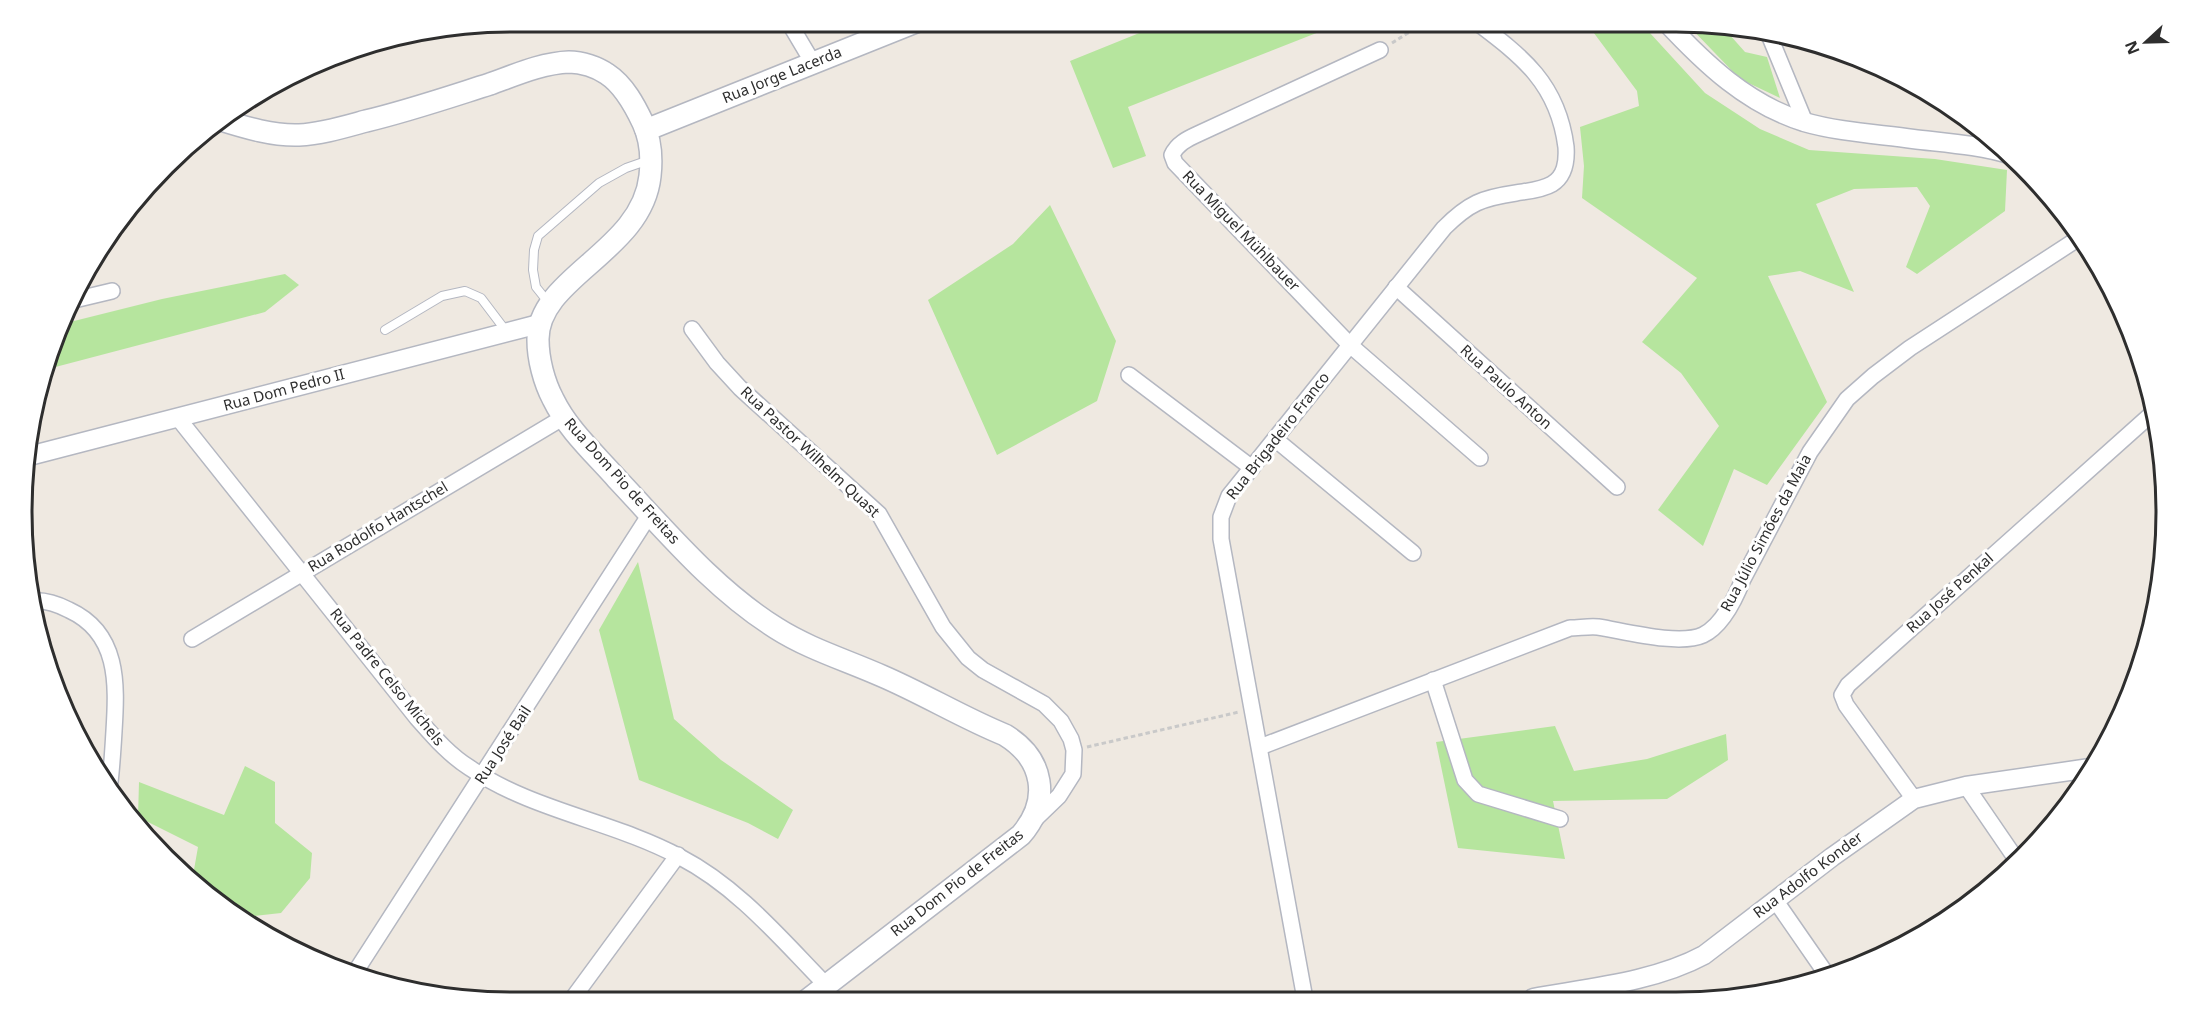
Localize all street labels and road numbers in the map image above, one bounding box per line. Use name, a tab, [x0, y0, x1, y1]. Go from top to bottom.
street label: Rua Jorge Lacerda	[719, 41, 844, 107]
street label: Rua Miguel Mühlbauer	[1179, 166, 1305, 295]
street label: Rua Paulo Anton	[1456, 340, 1557, 433]
street label: Rua Dom Pedro II	[221, 363, 347, 415]
street label: Rua Brigadeiro Franco	[1221, 368, 1333, 503]
street label: Rua Pastor Wilhelm Quast	[737, 381, 885, 522]
street label: Rua Dom Pio de Freitas	[561, 413, 685, 548]
street label: Rua Júlio Simões da Maia	[1715, 450, 1815, 615]
street label: Rua Rodolfo Hantschel	[304, 476, 451, 576]
street label: Rua José Penkal	[1901, 548, 1997, 637]
street label: Rua Padre Celso Michels	[326, 604, 449, 749]
street label: Rua José Bail	[469, 701, 535, 787]
street label: Rua Dom Pio de Freitas	[886, 824, 1027, 940]
street label: Rua Adolfo Konder	[1749, 826, 1866, 922]

